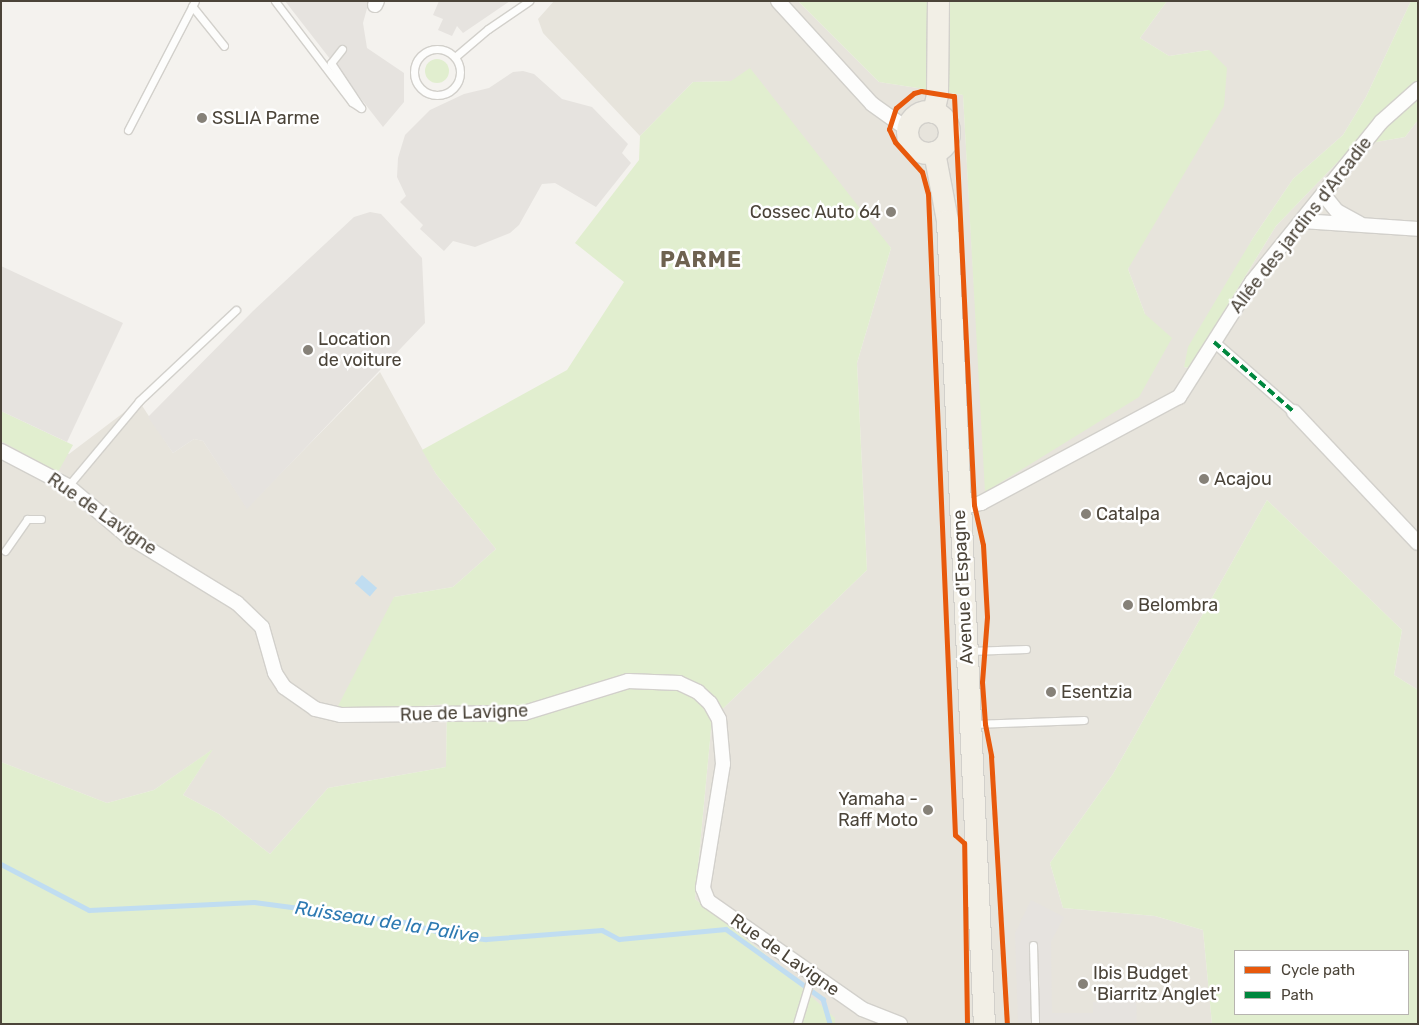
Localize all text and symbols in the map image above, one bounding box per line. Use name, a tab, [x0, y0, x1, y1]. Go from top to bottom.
place label: SSLIA Parme	[212, 107, 320, 129]
marker: SSLIA Parme	[196, 112, 208, 124]
street label: Allée des jardins d'Arcadie	[1225, 133, 1377, 317]
place label: Cossec Auto 64	[749, 201, 881, 223]
marker: Cossec Auto 64	[885, 206, 897, 218]
district label: PARME	[659, 247, 743, 273]
place label: Location de voiture	[318, 329, 402, 372]
marker: Location de voiture	[302, 344, 314, 356]
street label: Rue de Lavigne	[43, 468, 161, 560]
place label: Acajou	[1214, 468, 1272, 490]
marker: Acajou	[1198, 473, 1210, 485]
place label: Catalpa	[1096, 503, 1160, 525]
marker: Catalpa	[1080, 508, 1092, 520]
street label: Avenue d'Espagne	[948, 509, 978, 665]
place label: Belombra	[1138, 594, 1218, 616]
marker: Belombra	[1122, 599, 1134, 611]
place label: Esentzia	[1061, 681, 1132, 703]
marker: Esentzia	[1045, 686, 1057, 698]
street label: Rue de Lavigne	[400, 700, 528, 726]
place label: Yamaha - Raff Moto	[838, 789, 918, 832]
marker: Yamaha - Raff Moto	[922, 804, 934, 816]
water label: Ruisseau de la Palive	[293, 896, 481, 948]
street label: Rue de Lavigne	[726, 909, 844, 1001]
legend	[1234, 950, 1409, 1015]
text: Cycle path	[1281, 961, 1355, 979]
place label: Ibis Budget 'Biarritz Anglet'	[1093, 963, 1221, 1006]
marker: Ibis Budget 'Biarritz Anglet'	[1077, 978, 1089, 990]
text: Path	[1281, 986, 1314, 1004]

